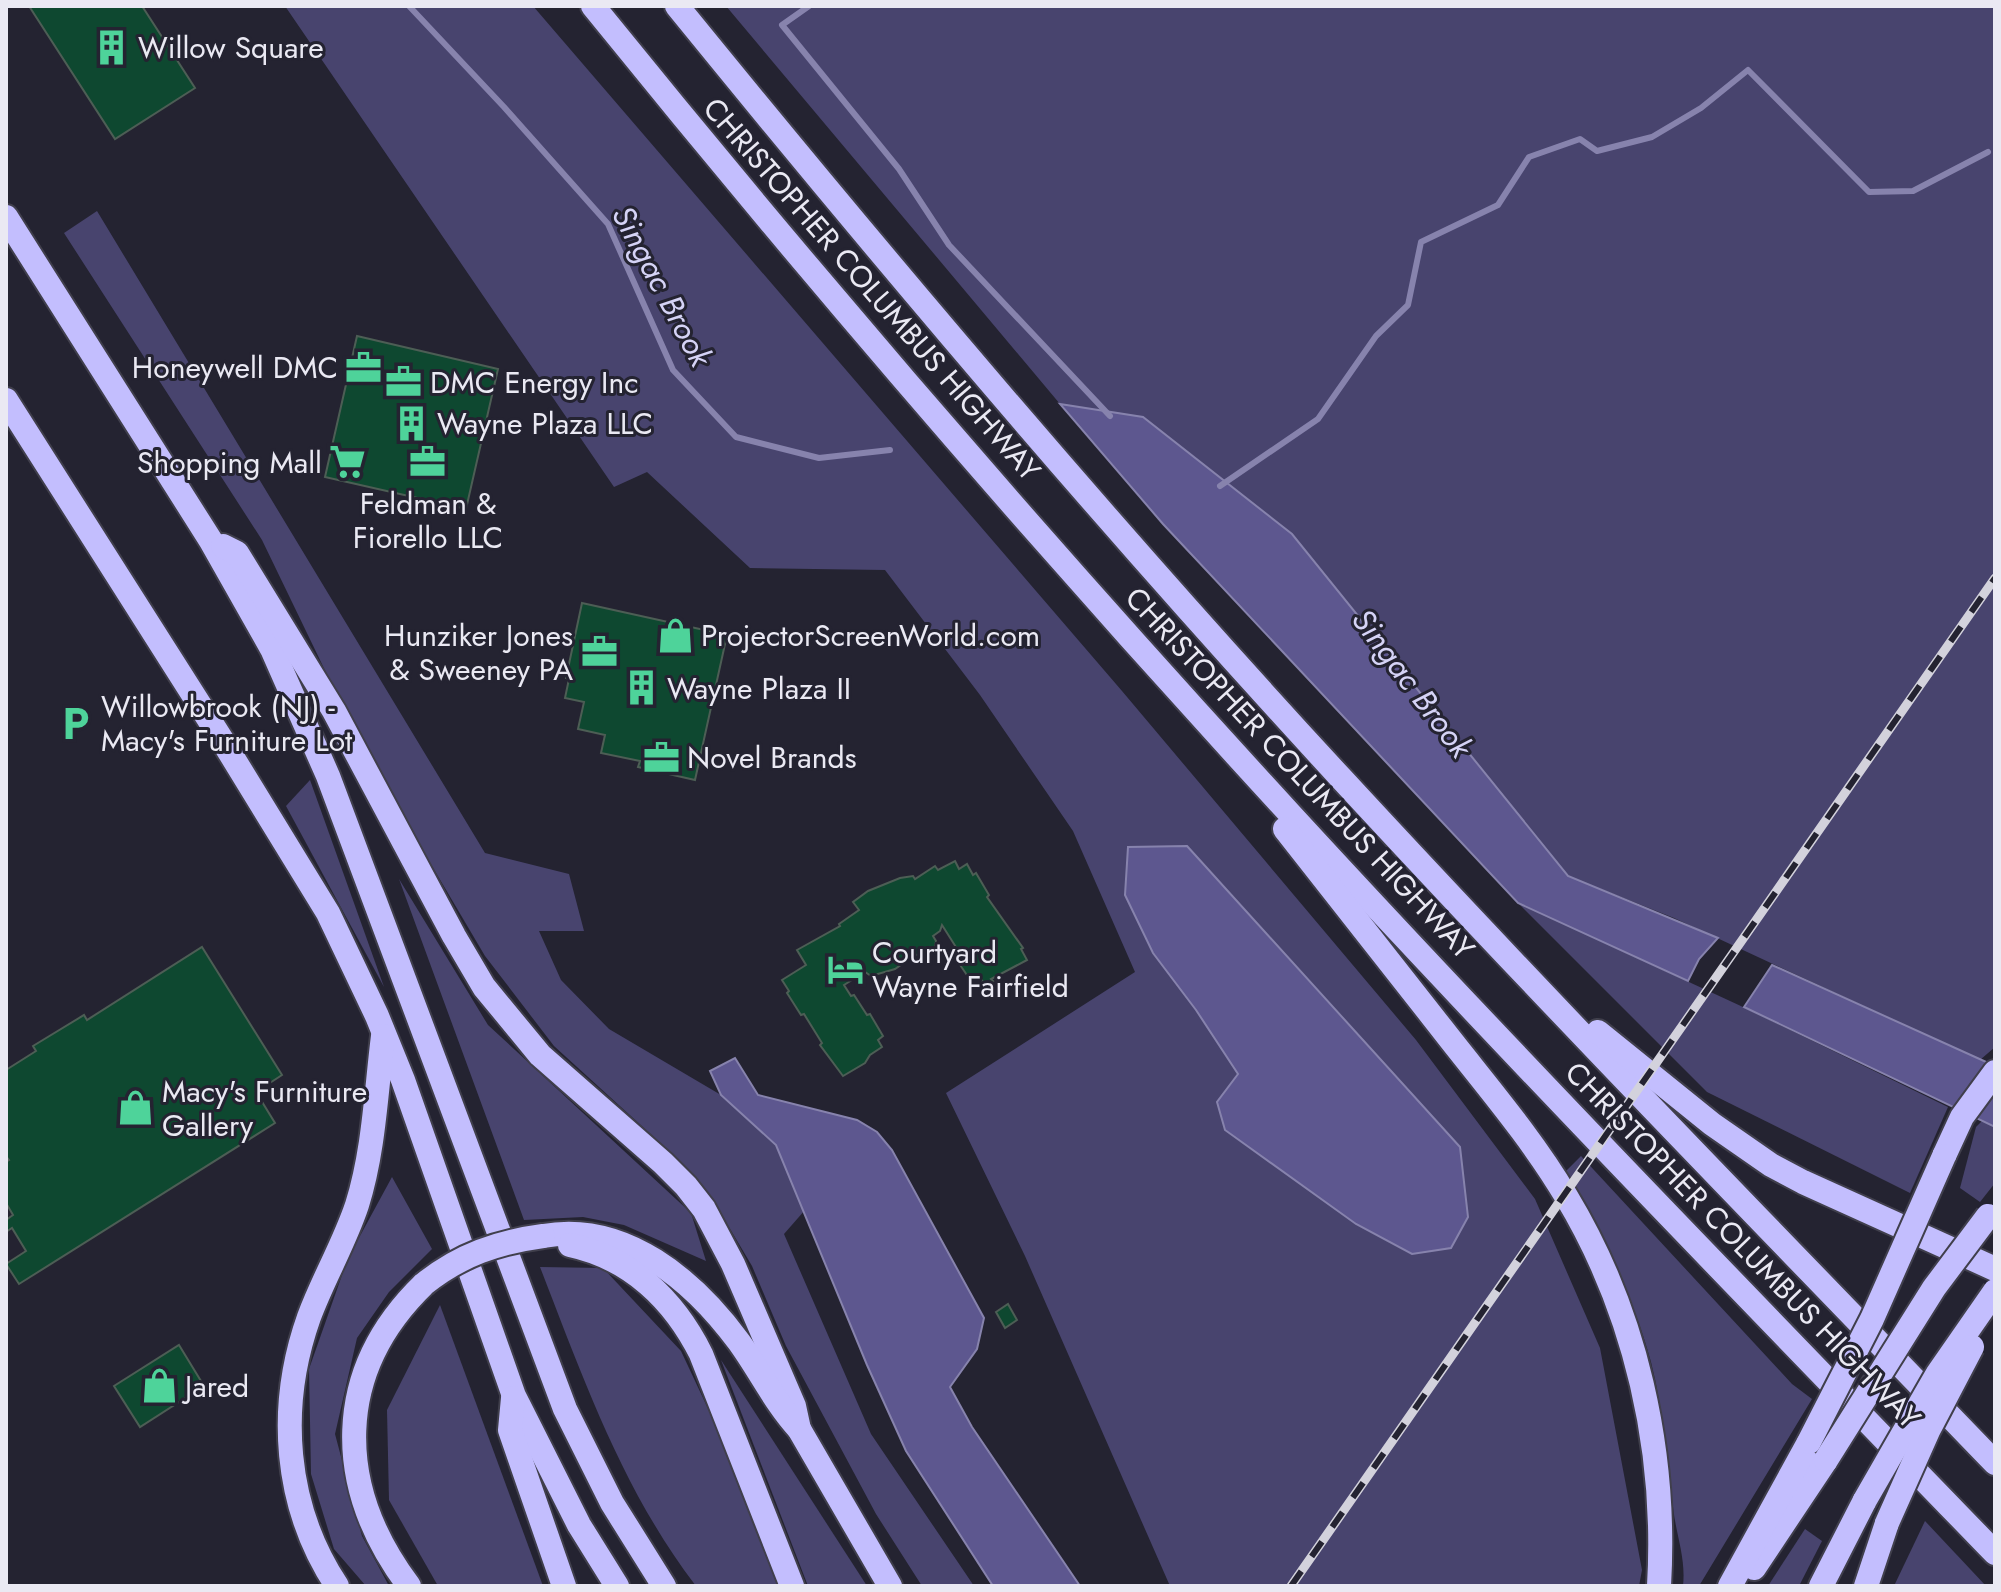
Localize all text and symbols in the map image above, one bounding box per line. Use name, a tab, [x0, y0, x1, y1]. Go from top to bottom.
place label: Willow Square	[138, 26, 324, 69]
building icon: Willow Square	[93, 28, 131, 66]
street label: CHRISTOPHER COLUMBUS HIGHWAY	[693, 88, 1051, 490]
water label: Singac Brook	[600, 197, 724, 376]
place label: Honeywell DMC	[132, 346, 338, 389]
office icon: Honeywell DMC	[345, 348, 383, 386]
place label: DMC Energy Inc	[430, 361, 639, 404]
office icon: DMC Energy Inc	[385, 363, 423, 401]
place label: Wayne Plaza LLC	[437, 402, 653, 445]
building icon: Wayne Plaza LLC	[392, 404, 430, 442]
place label: Shopping Mall	[137, 441, 322, 484]
supermarket icon: Shopping Mall	[329, 443, 367, 481]
office icon: Feldman & Fiorello LLC	[409, 443, 447, 481]
place label: Feldman & Fiorello LLC	[353, 482, 503, 559]
street label: CHRISTOPHER COLUMBUS HIGHWAY	[1115, 577, 1485, 969]
water label: Singac Brook	[1341, 599, 1484, 768]
place label: Hunziker Jones & Sweeney PA	[384, 614, 573, 691]
place label: ProjectorScreenWorld.com	[701, 614, 1040, 657]
shop icon: ProjectorScreenWorld.com	[656, 616, 694, 654]
office icon: Hunziker Jones & Sweeney PA	[580, 633, 618, 671]
place label: Wayne Plaza II	[667, 667, 851, 710]
building icon: Wayne Plaza II	[622, 669, 660, 707]
place label: Willowbrook (NJ) - Macy's Furniture Lot	[101, 685, 353, 762]
parking icon: Willowbrook (NJ) - Macy's Furniture Lot	[56, 704, 94, 742]
place label: Novel Brands	[687, 736, 857, 779]
office icon: Novel Brands	[642, 738, 680, 776]
place label: Courtyard Wayne Fairfield	[872, 931, 1069, 1008]
hotel icon: Courtyard Wayne Fairfield	[827, 950, 865, 988]
street label: CHRISTOPHER COLUMBUS HIGHWAY	[1555, 1052, 1931, 1438]
place label: Macy's Furniture Gallery	[162, 1070, 367, 1147]
shop icon: Macy's Furniture Gallery	[117, 1089, 155, 1127]
place label: Jared	[181, 1365, 249, 1408]
shop icon: Jared	[140, 1367, 178, 1405]

